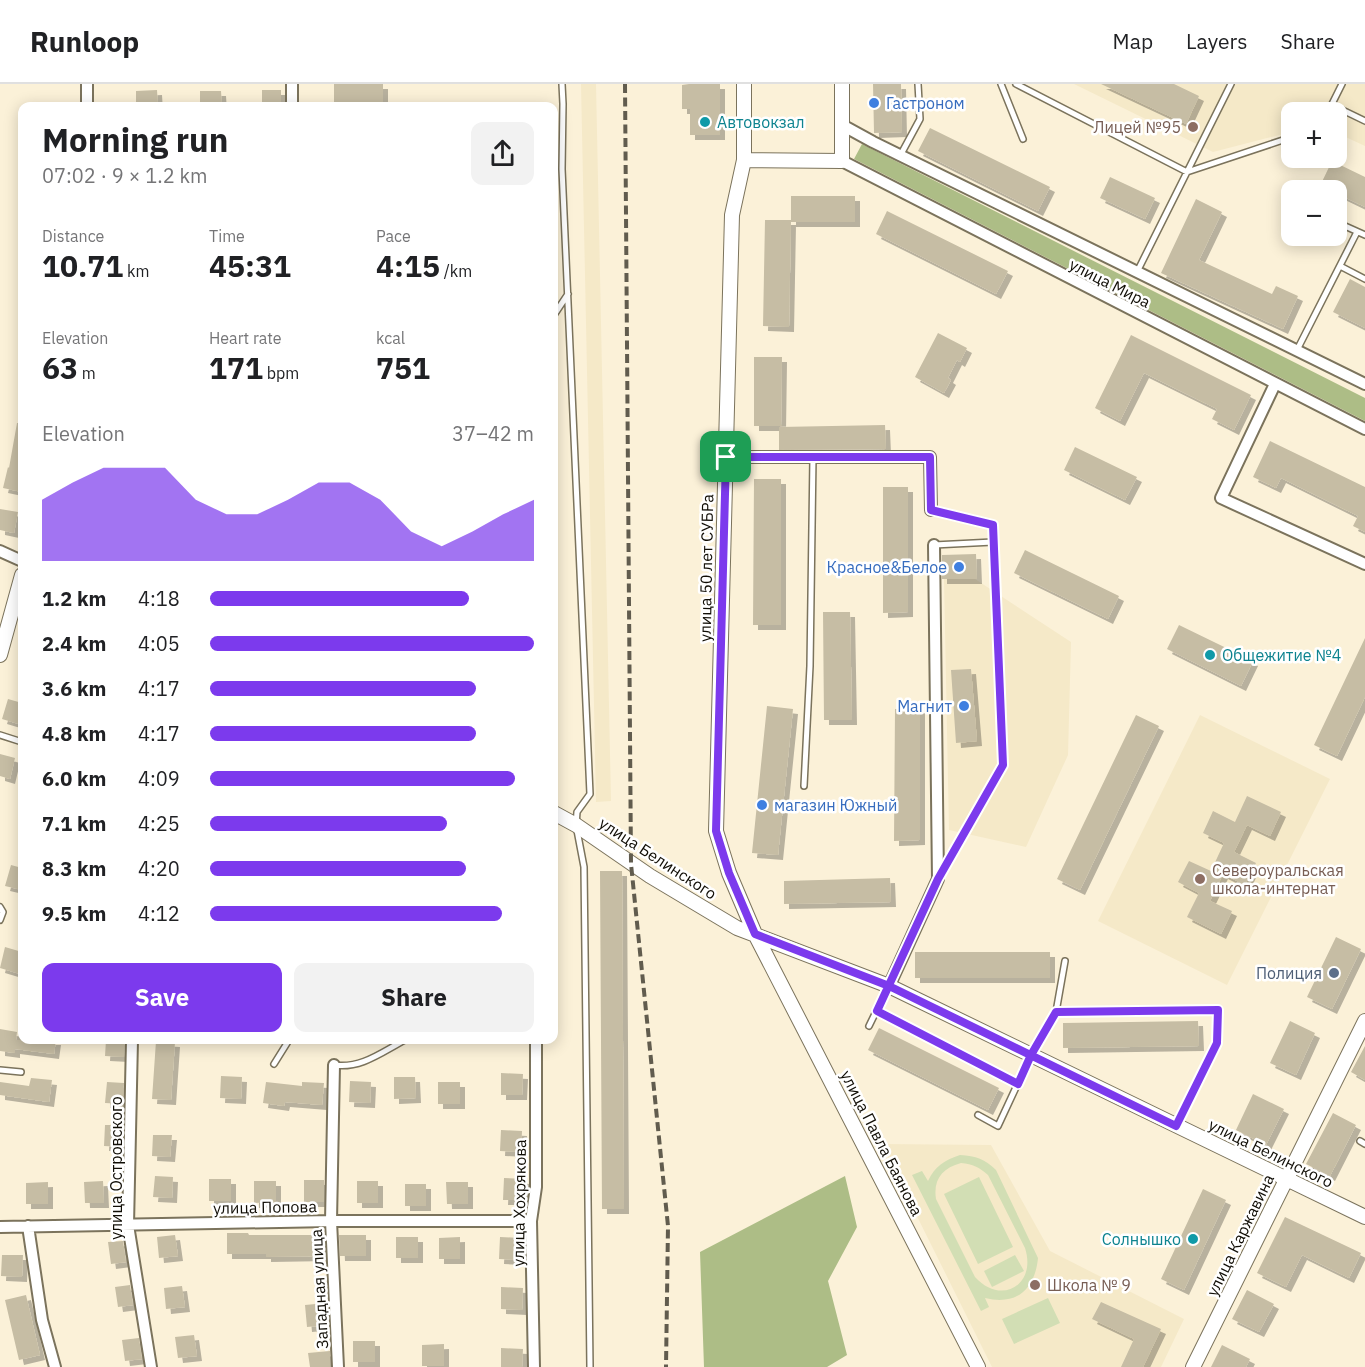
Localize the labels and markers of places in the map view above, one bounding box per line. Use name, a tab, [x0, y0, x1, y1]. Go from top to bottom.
place label: Гастроном	[886, 93, 965, 113]
marker: Гастроном	[867, 96, 881, 110]
place label: Автовокзал	[717, 112, 805, 132]
marker: Автовокзал	[698, 115, 712, 129]
place label: Лицей №95	[1093, 117, 1181, 137]
marker: Лицей №95	[1186, 120, 1200, 134]
pin	[700, 431, 751, 482]
place label: Красное&Белое	[827, 557, 947, 577]
marker: Красное&Белое	[952, 560, 966, 574]
place label: Общежитие №4	[1222, 645, 1341, 665]
marker: Общежитие №4	[1203, 648, 1217, 662]
place label: Магнит	[897, 696, 952, 716]
marker: Магнит	[957, 699, 971, 713]
place label: магазин Южный	[774, 795, 897, 815]
marker: магазин Южный	[755, 798, 769, 812]
place label: Североуральская школа-интернат	[1212, 860, 1344, 898]
marker: Североуральская школа-интернат	[1193, 872, 1207, 886]
place label: Полиция	[1256, 963, 1322, 983]
marker: Полиция	[1327, 966, 1341, 980]
place label: Солнышко	[1102, 1229, 1181, 1249]
marker: Солнышко	[1186, 1232, 1200, 1246]
place label: Школа № 9	[1047, 1275, 1131, 1295]
marker: Школа № 9	[1028, 1278, 1042, 1292]

